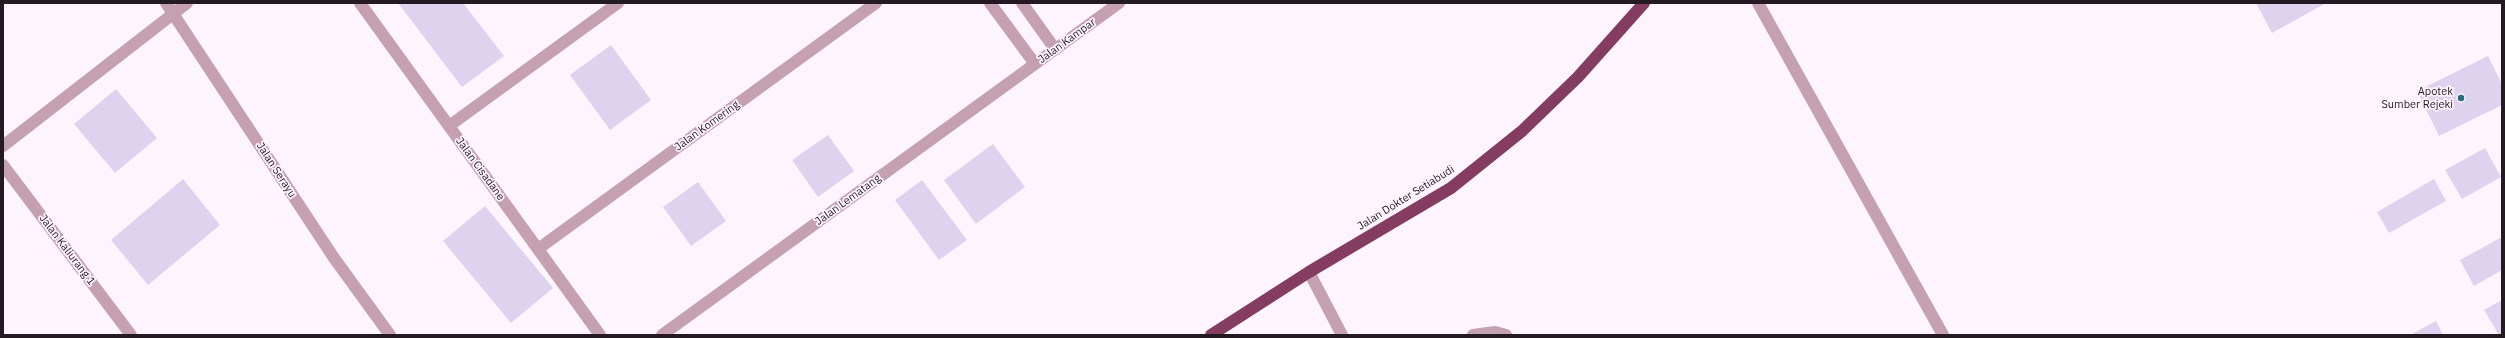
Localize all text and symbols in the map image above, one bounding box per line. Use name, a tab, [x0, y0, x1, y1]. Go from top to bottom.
street label: Jalan Kampar	[1036, 16, 1098, 66]
place label: Apotek Sumber Rejeki	[2381, 85, 2453, 111]
marker: Apotek Sumber Rejeki	[2456, 93, 2466, 103]
street label: Jalan Komering	[672, 98, 742, 154]
street label: Jalan Cisadane	[453, 135, 507, 203]
street label: Jalan Serayu	[253, 140, 299, 200]
street label: Jalan Dokter Setiabudi	[1355, 163, 1457, 233]
street label: Jalan Lematang	[813, 172, 883, 228]
street label: Jalan Kaliurang 1	[36, 212, 98, 288]

